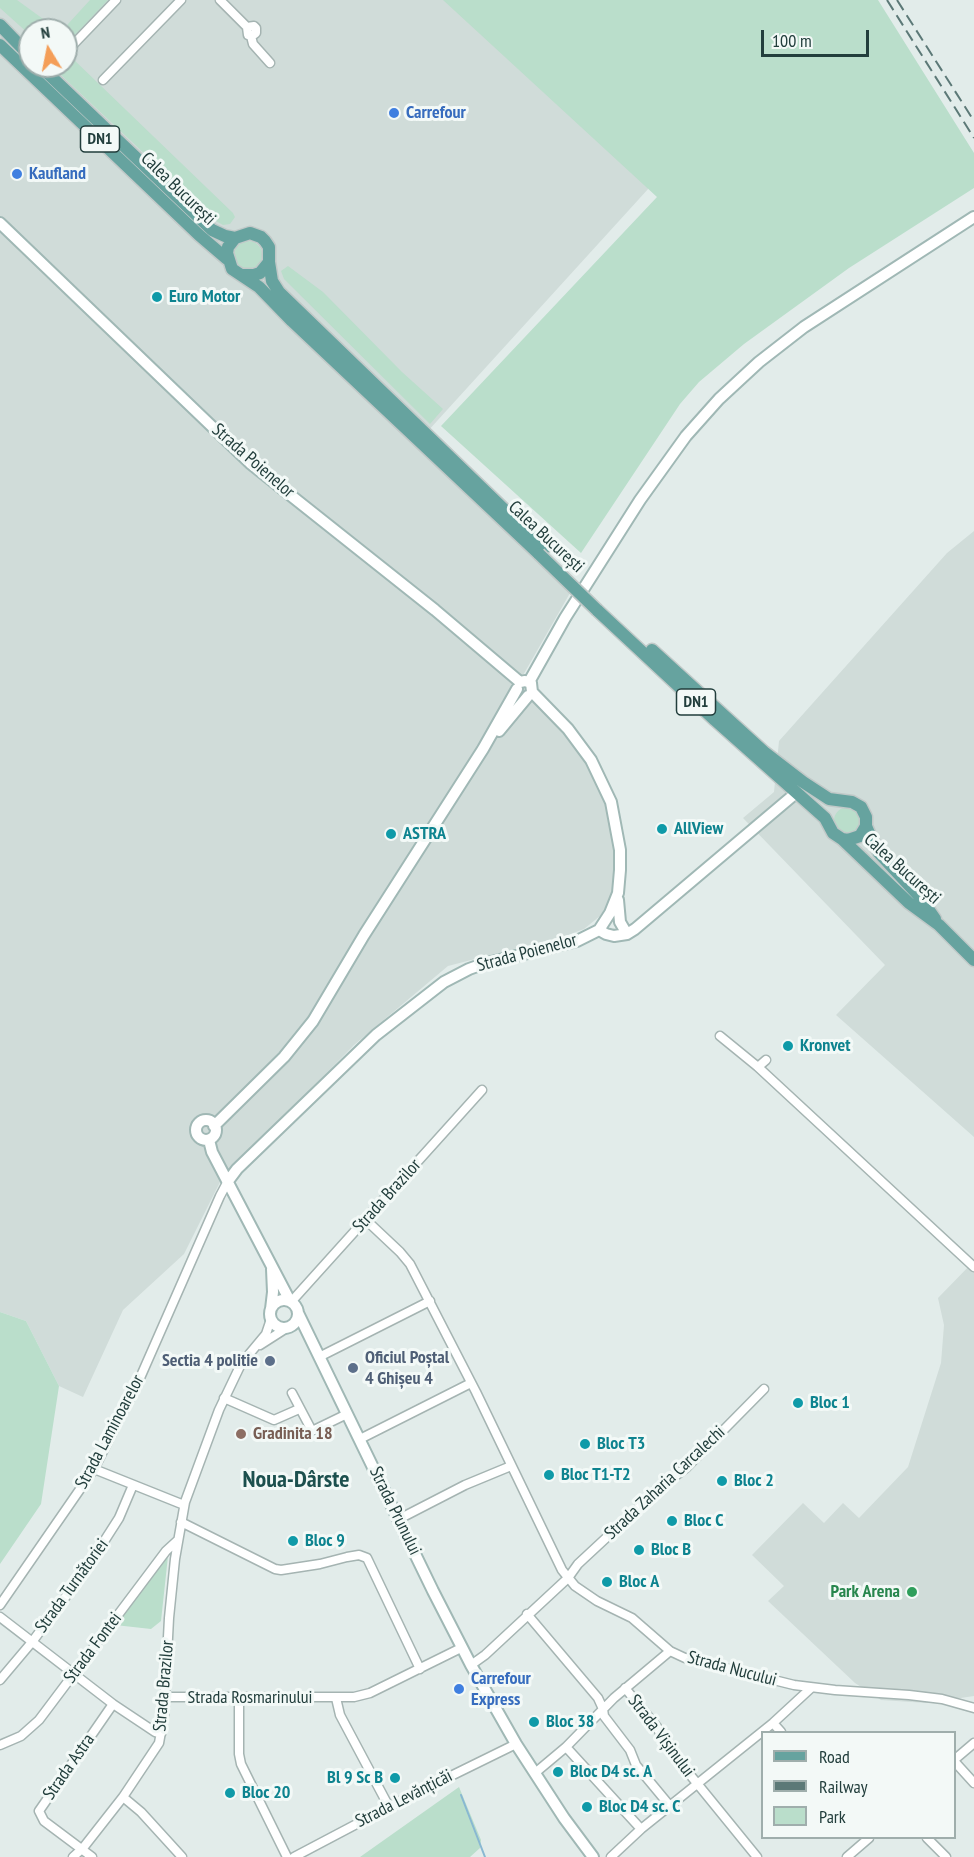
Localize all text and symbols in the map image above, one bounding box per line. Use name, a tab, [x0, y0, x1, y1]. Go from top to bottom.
north arrow	[18, 18, 78, 78]
scale bar	[764, 18, 872, 56]
text: N	[39, 22, 51, 43]
text: 100 m	[772, 29, 812, 52]
place label: Carrefour	[406, 102, 466, 124]
marker: Carrefour	[387, 106, 401, 120]
road number: DN1	[80, 126, 120, 152]
street label: Calea București	[136, 148, 220, 230]
place label: Kaufland	[29, 163, 86, 185]
marker: Kaufland	[10, 167, 24, 181]
place label: Euro Motor	[169, 286, 240, 308]
marker: Euro Motor	[150, 290, 164, 304]
street label: Strada Poienelor	[207, 419, 299, 503]
street label: Calea București	[504, 496, 588, 578]
road number: DN1	[676, 689, 716, 715]
place label: AllView	[674, 818, 723, 840]
marker: AllView	[655, 822, 669, 836]
place label: ASTRA	[403, 823, 446, 845]
marker: ASTRA	[384, 827, 398, 841]
street label: Calea București	[859, 829, 945, 909]
street label: Strada Poienelor	[475, 929, 579, 977]
place label: Kronvet	[800, 1035, 850, 1057]
marker: Kronvet	[781, 1039, 795, 1053]
street label: Strada Brazilor	[348, 1155, 426, 1237]
place label: Oficiul Poștal 4 Ghișeu 4	[365, 1347, 449, 1390]
place label: Sectia 4 politie	[162, 1350, 258, 1372]
marker: Sectia 4 politie	[263, 1354, 277, 1368]
marker: Oficiul Poștal 4 Ghișeu 4	[346, 1361, 360, 1375]
street label: Strada Laminoarelor	[71, 1371, 149, 1493]
place label: Bloc 1	[810, 1392, 850, 1414]
marker: Bloc 1	[791, 1396, 805, 1410]
street label: Strada Zaharia Carcalechi	[600, 1422, 730, 1544]
place label: Gradinita 18	[253, 1423, 333, 1445]
marker: Gradinita 18	[234, 1427, 248, 1441]
place label: Bloc T3	[597, 1433, 645, 1455]
marker: Bloc T3	[578, 1437, 592, 1451]
street label: Strada Prunului	[364, 1463, 426, 1559]
place label: Bloc T1-T2	[561, 1464, 631, 1486]
district label: Noua-Dârste	[243, 1466, 349, 1494]
marker: Bloc T1-T2	[542, 1468, 556, 1482]
place label: Bloc 2	[734, 1470, 774, 1492]
marker: Bloc 2	[715, 1474, 729, 1488]
place label: Bloc C	[684, 1510, 723, 1532]
marker: Bloc C	[665, 1514, 679, 1528]
place label: Bloc 9	[305, 1530, 345, 1552]
marker: Bloc 9	[286, 1534, 300, 1548]
street label: Strada Turnătoriei	[31, 1535, 113, 1637]
place label: Bloc B	[651, 1539, 691, 1561]
marker: Bloc B	[632, 1543, 646, 1557]
place label: Bloc A	[619, 1571, 659, 1593]
marker: Bloc A	[600, 1575, 614, 1589]
place label: Park Arena	[831, 1581, 900, 1603]
marker: Park Arena	[905, 1585, 919, 1599]
street label: Strada Fontei	[59, 1608, 127, 1688]
street label: Strada Brazilor	[149, 1639, 179, 1733]
street label: Strada Nucului	[685, 1647, 779, 1691]
place label: Carrefour Express	[471, 1668, 531, 1710]
marker: Carrefour Express	[452, 1682, 466, 1696]
street label: Strada Rosmarinului	[188, 1687, 312, 1709]
street label: Strada Vișinului	[623, 1691, 699, 1781]
place label: Bloc 38	[546, 1711, 594, 1733]
marker: Bloc 38	[527, 1715, 541, 1729]
street label: Strada Astra	[39, 1730, 99, 1804]
legend	[761, 1731, 956, 1839]
text: Road	[819, 1745, 850, 1768]
place label: Bloc D4 sc. A	[570, 1761, 652, 1783]
street label: Strada Levănțicăi	[352, 1765, 456, 1833]
marker: Bloc D4 sc. A	[551, 1765, 565, 1779]
place label: Bl 9 Sc B	[327, 1767, 383, 1789]
marker: Bl 9 Sc B	[388, 1771, 402, 1785]
text: Railway	[819, 1775, 868, 1798]
place label: Bloc 20	[242, 1782, 290, 1804]
marker: Bloc 20	[223, 1786, 237, 1800]
place label: Bloc D4 sc. C	[599, 1796, 680, 1818]
marker: Bloc D4 sc. C	[580, 1800, 594, 1814]
text: Park	[819, 1805, 846, 1828]

